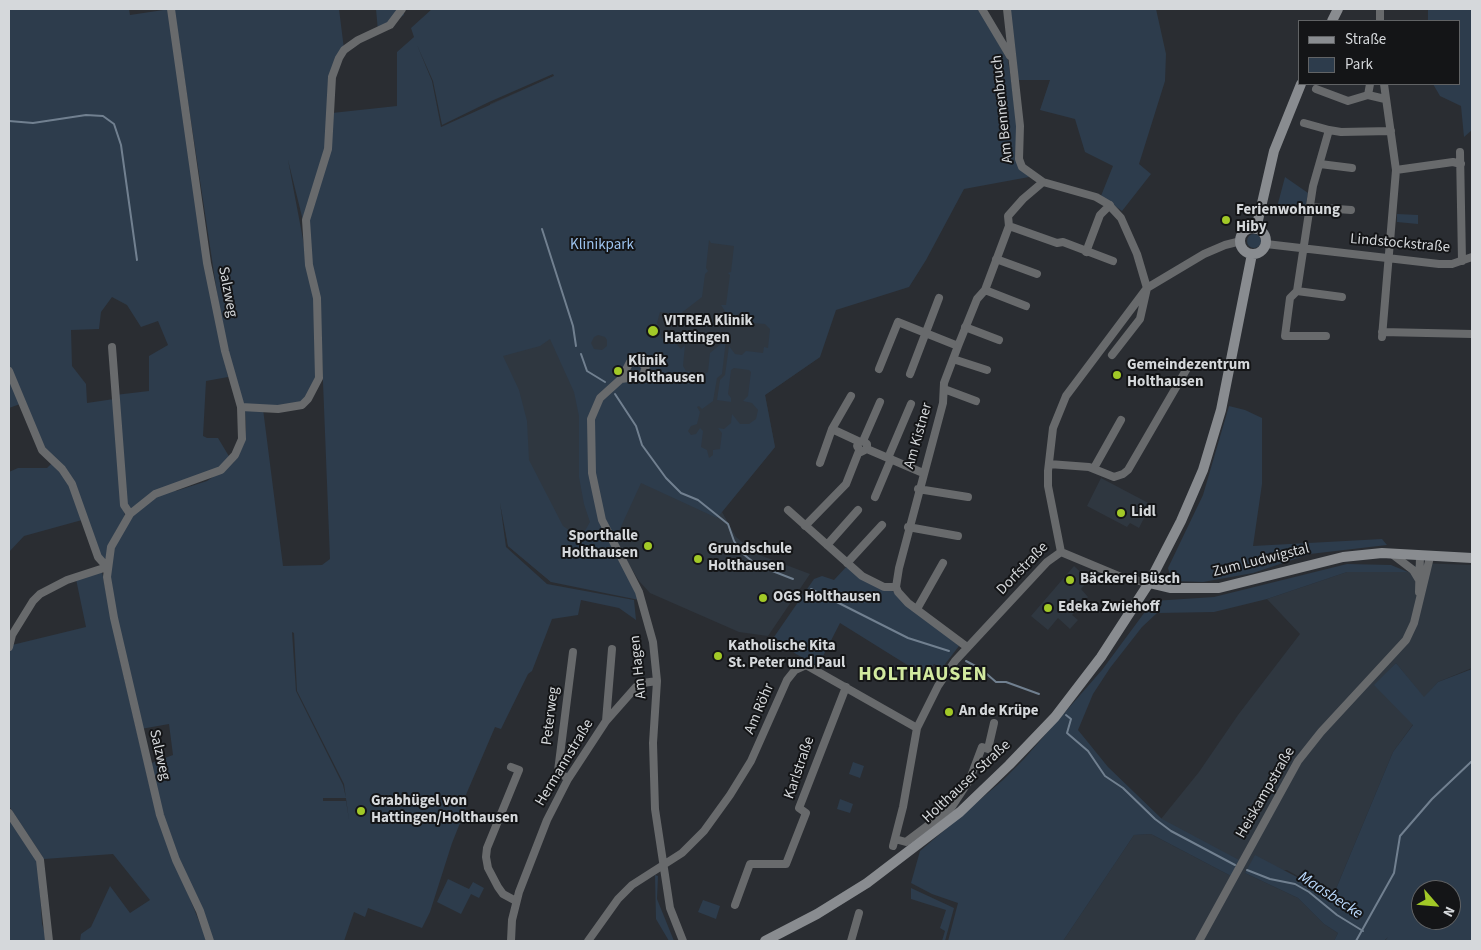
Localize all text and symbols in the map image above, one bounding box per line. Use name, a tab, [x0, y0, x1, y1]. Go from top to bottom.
legend	[1298, 20, 1461, 85]
text: Straße	[1345, 29, 1386, 50]
street label: Am Bennenbruch	[988, 54, 1018, 164]
text: Park	[1345, 54, 1373, 75]
place label: Ferienwohnung Hiby	[1236, 202, 1340, 237]
marker: Ferienwohnung Hiby	[1220, 214, 1232, 226]
street label: Lindstockstraße	[1349, 231, 1451, 257]
park label: Klinikpark	[570, 237, 634, 255]
street label: Salzweg	[213, 265, 241, 319]
place label: VITREA Klinik Hattingen	[664, 313, 753, 348]
marker: VITREA Klinik Hattingen	[646, 324, 660, 338]
place label: Klinik Holthausen	[628, 353, 704, 388]
place label: Gemeindezentrum Holthausen	[1127, 357, 1250, 392]
marker: Klinik Holthausen	[612, 365, 624, 377]
marker: Gemeindezentrum Holthausen	[1111, 369, 1123, 381]
street label: Am Kistner	[901, 401, 937, 471]
place label: Lidl	[1131, 504, 1156, 522]
marker: Lidl	[1115, 507, 1127, 519]
place label: Sporthalle Holthausen	[562, 528, 638, 563]
street label: Dorfstraße	[993, 539, 1053, 599]
marker: Sporthalle Holthausen	[642, 540, 654, 552]
street label: Zum Ludwigstal	[1211, 540, 1311, 582]
place label: Grundschule Holthausen	[708, 541, 792, 576]
marker: Grundschule Holthausen	[692, 553, 704, 565]
place label: Bäckerei Büsch	[1080, 571, 1180, 589]
marker: Bäckerei Büsch	[1064, 574, 1076, 586]
place label: OGS Holthausen	[773, 589, 881, 607]
marker: OGS Holthausen	[757, 592, 769, 604]
place label: Edeka Zwiehoff	[1058, 599, 1160, 617]
marker: Edeka Zwiehoff	[1042, 602, 1054, 614]
street label: Am Hagen	[627, 634, 651, 700]
place label: Katholische Kita St. Peter und Paul	[728, 638, 845, 673]
marker: Katholische Kita St. Peter und Paul	[712, 650, 724, 662]
district label: HOLTHAUSEN	[857, 664, 989, 688]
street label: Am Röhr	[741, 681, 779, 737]
street label: Peterweg	[538, 686, 564, 746]
place label: An de Krüpe	[959, 703, 1039, 721]
marker: An de Krüpe	[943, 706, 955, 718]
street label: Hermannstraße	[532, 716, 598, 810]
street label: Salzweg	[144, 728, 174, 782]
street label: Karlstraße	[781, 734, 819, 802]
street label: Holthauser Straße	[919, 737, 1015, 827]
street label: Heiskampstraße	[1233, 744, 1299, 842]
place label: Grabhügel von Hattingen/Holthausen	[371, 793, 518, 828]
marker: Grabhügel von Hattingen/Holthausen	[355, 805, 367, 817]
water label: Maasbecke	[1294, 868, 1366, 924]
north arrow	[1411, 880, 1461, 930]
text: N	[1437, 903, 1459, 920]

